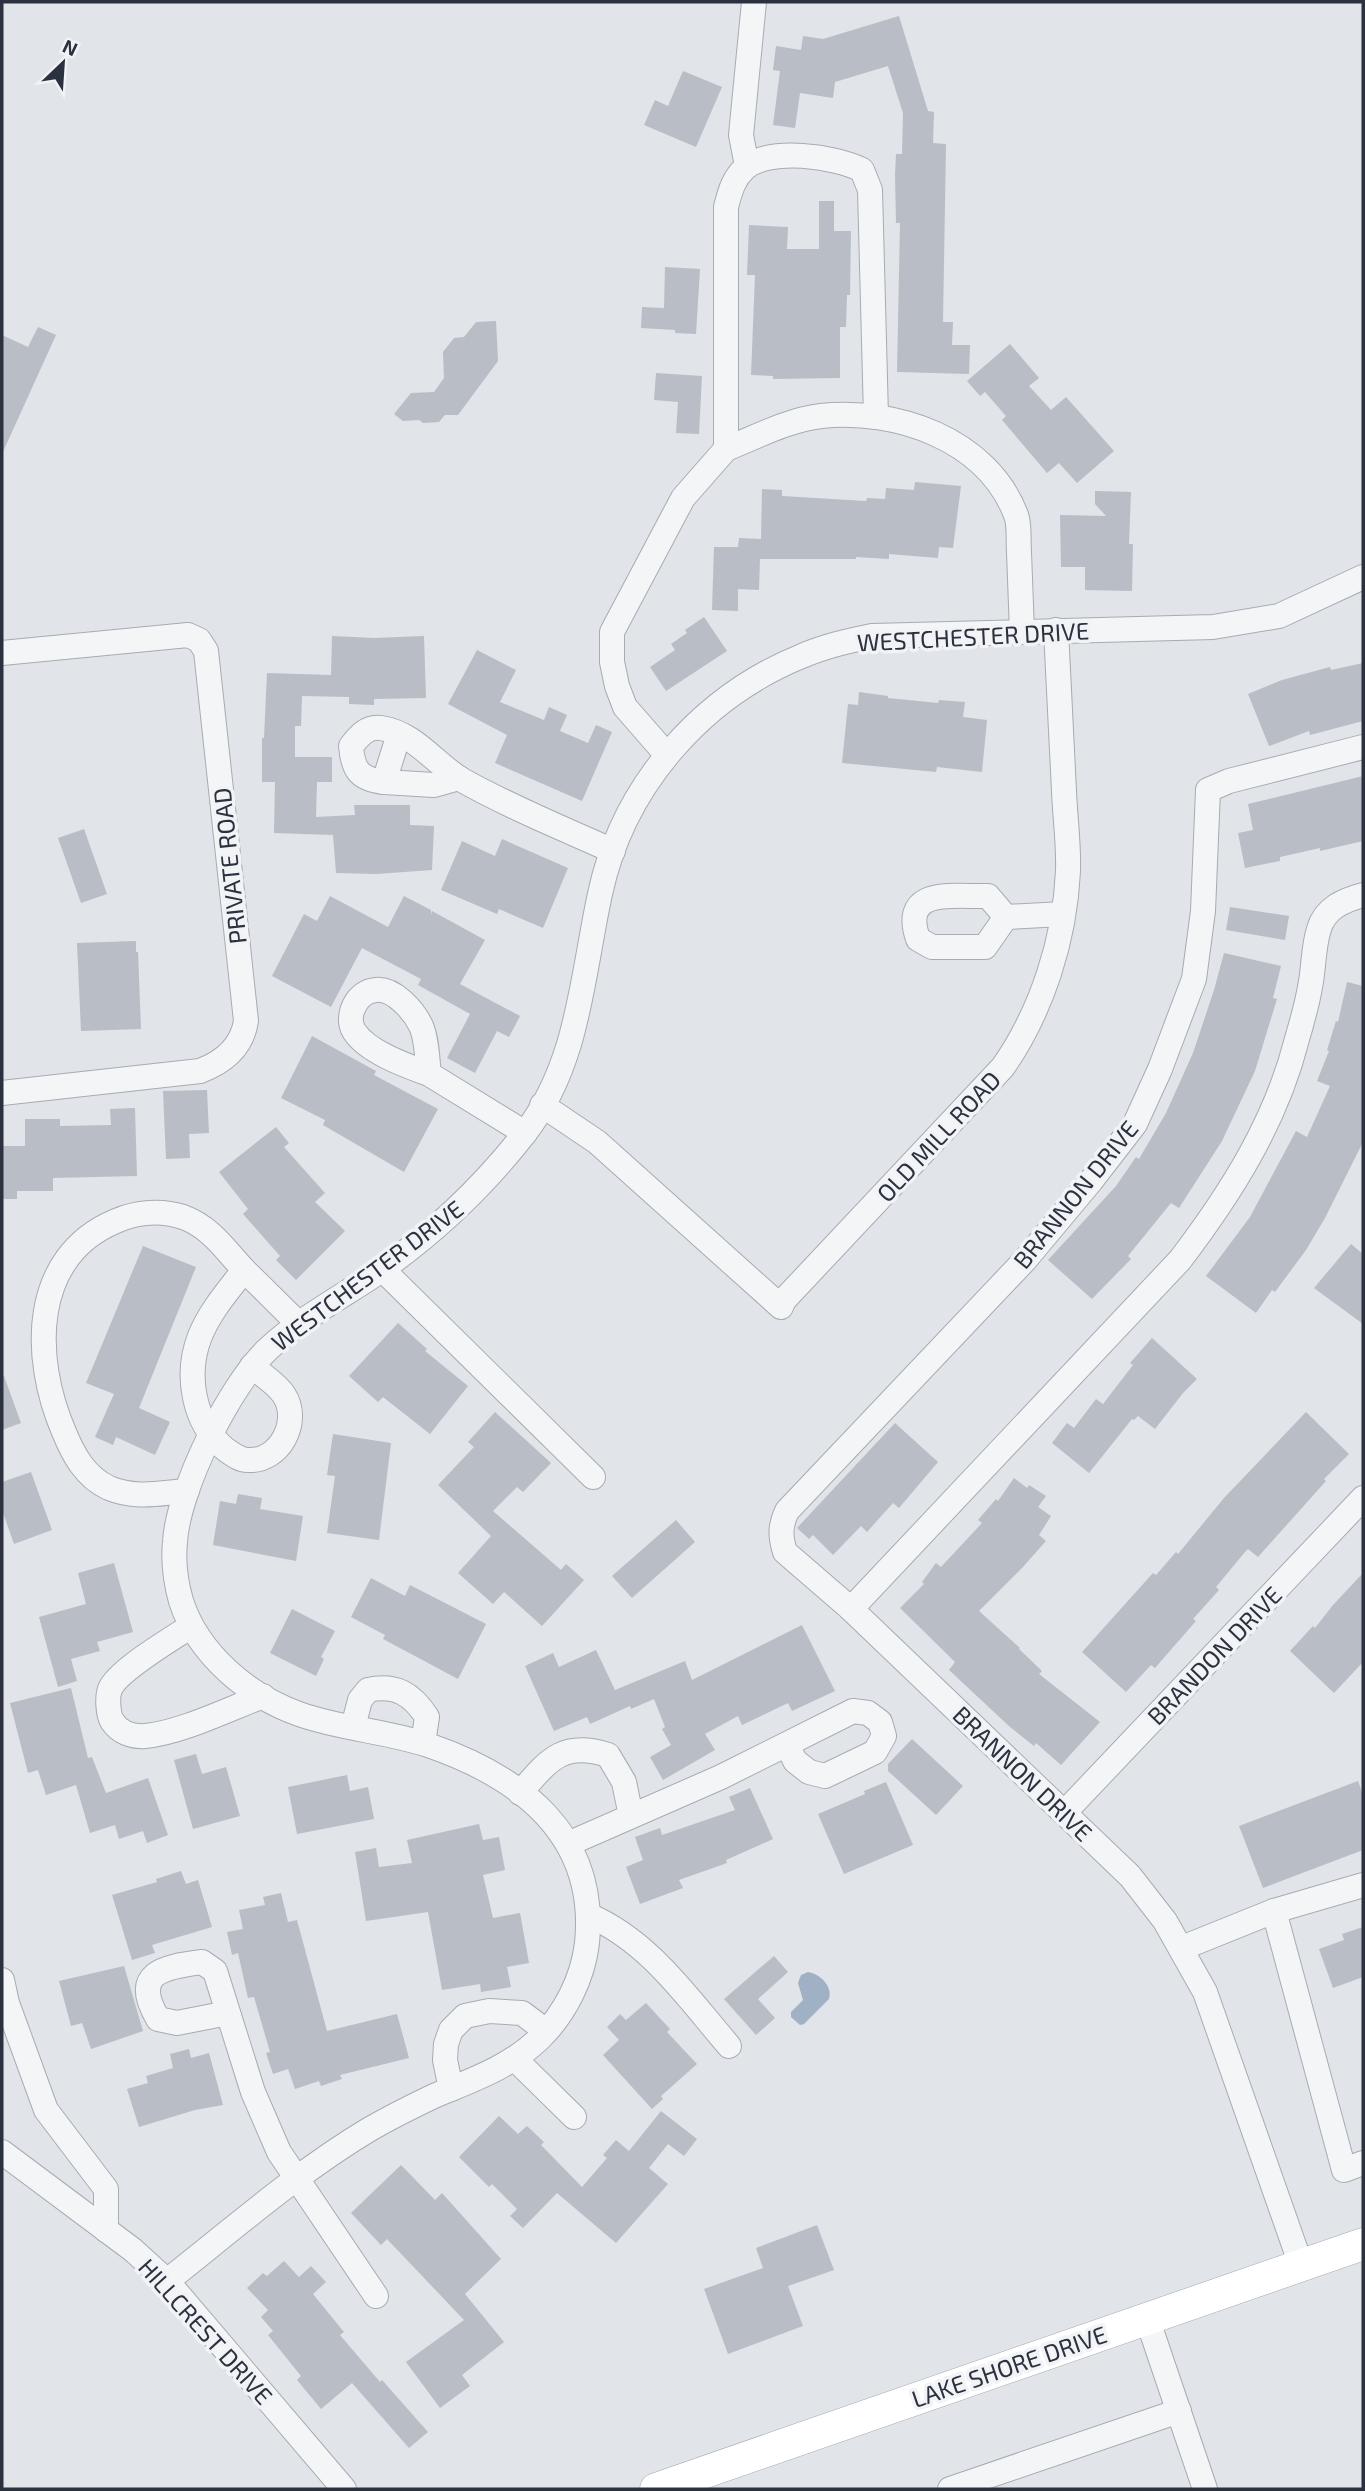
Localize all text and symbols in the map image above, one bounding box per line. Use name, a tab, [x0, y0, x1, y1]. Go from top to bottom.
north arrow	[28, 28, 98, 98]
text: N	[59, 34, 81, 60]
street label: WESTCHESTER DRIVE	[856, 615, 1090, 657]
street label: PRIVATE ROAD	[206, 786, 252, 946]
street label: OLD MILL ROAD	[870, 1065, 1006, 1207]
street label: BRANNON DRIVE	[1006, 1114, 1144, 1274]
street label: WESTCHESTER DRIVE	[265, 1193, 469, 1357]
street label: BRANDON DRIVE	[1141, 1580, 1287, 1730]
street label: BRANNON DRIVE	[948, 1699, 1098, 1847]
street label: HILLCREST DRIVE	[133, 2252, 279, 2410]
street label: LAKE SHORE DRIVE	[908, 2319, 1110, 2413]

